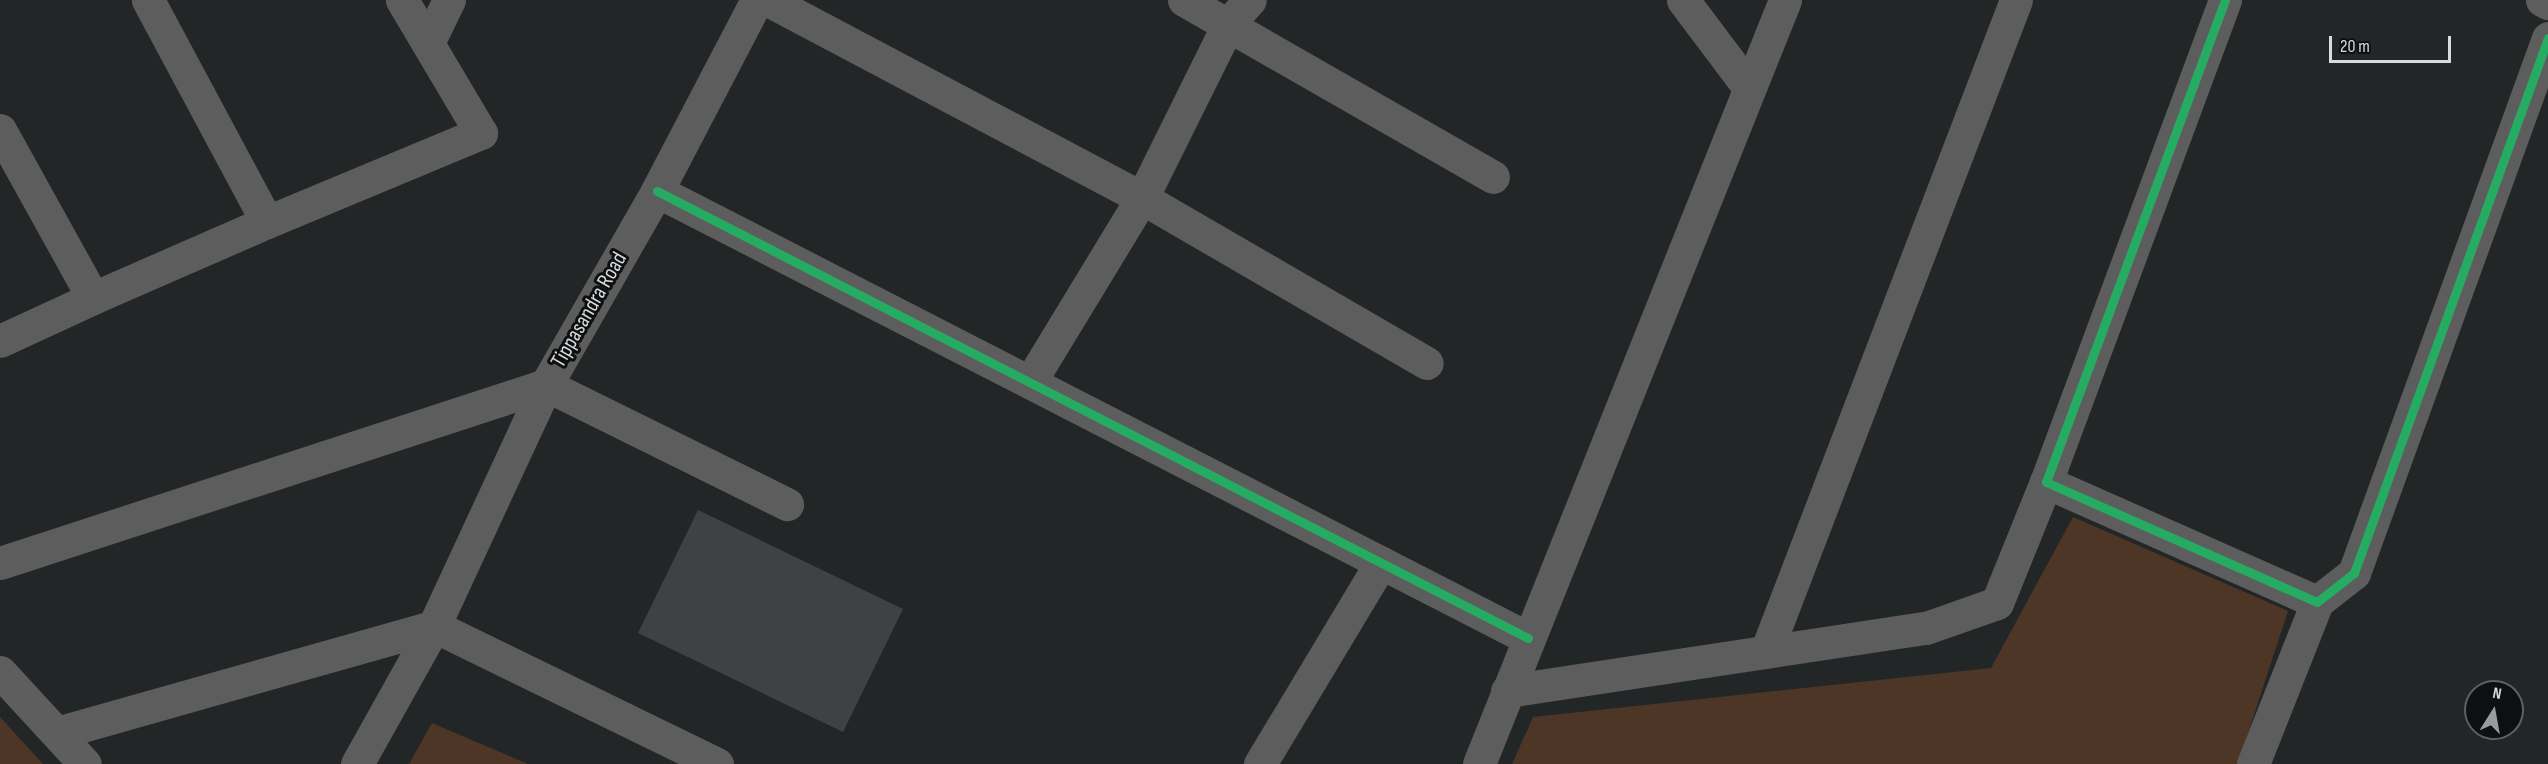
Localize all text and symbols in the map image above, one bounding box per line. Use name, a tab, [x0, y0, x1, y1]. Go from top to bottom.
scale bar	[2332, 24, 2454, 62]
text: 20 m	[2340, 36, 2370, 57]
street label: Tippasandra Road	[545, 247, 633, 373]
north arrow	[2464, 680, 2524, 740]
text: N	[2491, 684, 2503, 704]

